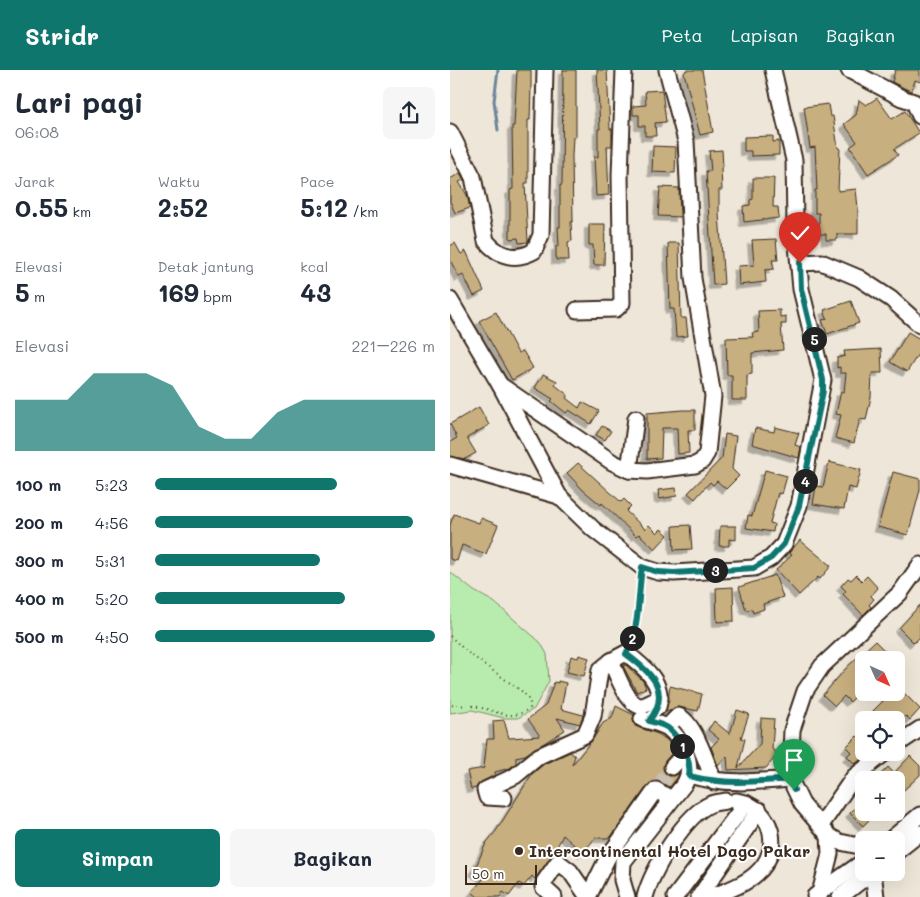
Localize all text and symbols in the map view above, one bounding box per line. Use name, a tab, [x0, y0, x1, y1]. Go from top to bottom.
text: Stridr	[25, 20, 99, 51]
text: Peta	[661, 23, 703, 47]
text: Lapisan	[731, 23, 798, 47]
text: Bagikan	[826, 23, 895, 47]
text: Lari pagi	[15, 84, 144, 120]
button: share	[383, 87, 435, 139]
text: 06:08	[15, 121, 59, 142]
text: Jarak	[15, 172, 55, 191]
text: Waktu	[158, 172, 200, 191]
text: Pace	[300, 172, 335, 191]
text: 0.55	[15, 191, 68, 223]
text: 2:52	[158, 191, 208, 223]
text: 5:12	[300, 191, 348, 223]
text: km	[68, 202, 91, 221]
text: /km	[348, 202, 378, 221]
pin	[779, 212, 821, 263]
icon: check	[786, 219, 814, 247]
text: Elevasi	[15, 257, 62, 276]
text: Detak jantung	[158, 257, 254, 276]
text: kcal	[300, 257, 328, 276]
text: 5	[15, 276, 30, 308]
text: 169	[158, 276, 199, 308]
text: 43	[300, 276, 331, 308]
text: m	[30, 287, 45, 306]
text: bpm	[199, 287, 232, 306]
pin: 5	[802, 326, 826, 352]
text: 5	[810, 330, 819, 349]
text: Elevasi	[15, 335, 69, 356]
text: 221–226 m	[352, 335, 435, 356]
pin: 4	[792, 468, 818, 494]
text: 4	[801, 472, 810, 491]
text: 100 m	[15, 474, 61, 495]
text: 5:23	[95, 474, 128, 495]
text: 200 m	[15, 512, 63, 533]
text: 4:56	[95, 512, 128, 533]
text: 300 m	[15, 550, 64, 571]
text: 5:31	[95, 550, 126, 571]
pin: 3	[702, 558, 728, 582]
text: 3	[711, 561, 720, 580]
text: 400 m	[15, 588, 64, 609]
text: 5:20	[95, 588, 128, 609]
text: 500 m	[15, 626, 63, 647]
text: 4:50	[95, 626, 129, 647]
pin: 2	[620, 626, 644, 650]
text: 2	[629, 629, 636, 648]
north arrow	[855, 651, 905, 701]
map controls	[855, 651, 905, 881]
button: locate	[855, 711, 905, 761]
pin: 1	[670, 734, 694, 758]
text: 1	[679, 737, 686, 756]
pin	[773, 739, 815, 790]
icon: arrive	[780, 746, 808, 774]
button: +	[855, 771, 905, 821]
button: Simpan	[15, 829, 220, 887]
button: Bagikan	[230, 829, 435, 887]
button: −	[855, 831, 905, 881]
place label: Intercontinental Hotel Dago Pakar	[529, 840, 810, 861]
marker: Intercontinental Hotel Dago Pakar	[513, 845, 525, 857]
scale bar	[465, 862, 538, 885]
text: 50 m	[472, 864, 504, 883]

